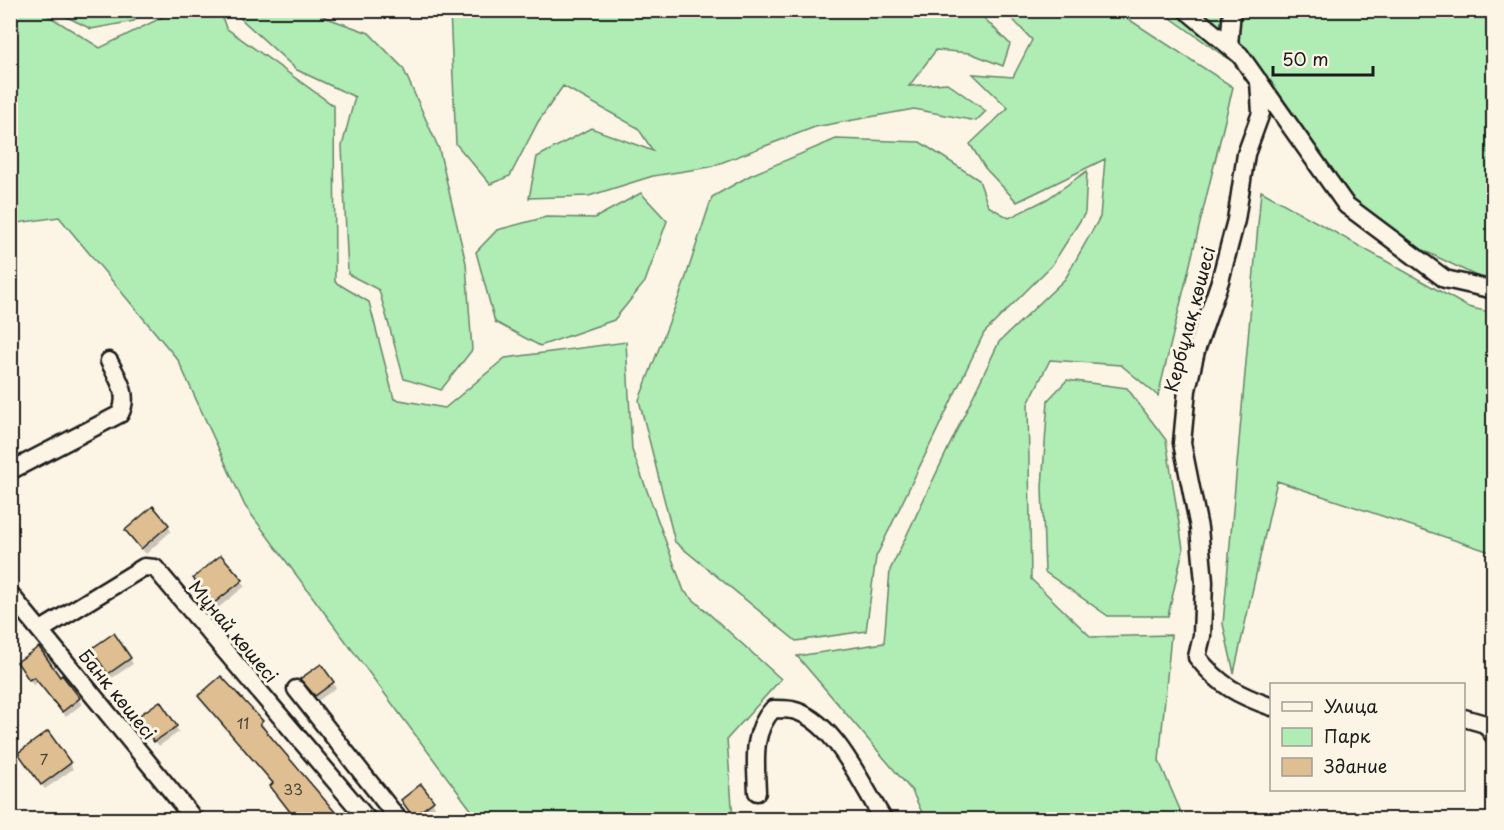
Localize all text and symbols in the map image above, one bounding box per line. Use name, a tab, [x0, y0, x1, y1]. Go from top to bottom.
scale bar	[1273, 39, 1374, 77]
text: 50 m	[1282, 45, 1329, 72]
street label: Кербұлақ көшесі	[1157, 243, 1221, 395]
street label: Мұнай көшесі	[183, 574, 285, 688]
street label: Банк көшесі	[73, 643, 163, 745]
legend	[1270, 683, 1465, 791]
text: Улица	[1324, 692, 1378, 719]
house number: 11	[237, 711, 249, 734]
text: Парк	[1324, 722, 1371, 749]
house number: 7	[40, 747, 49, 770]
text: Здание	[1324, 752, 1387, 779]
house number: 33	[283, 777, 303, 800]

